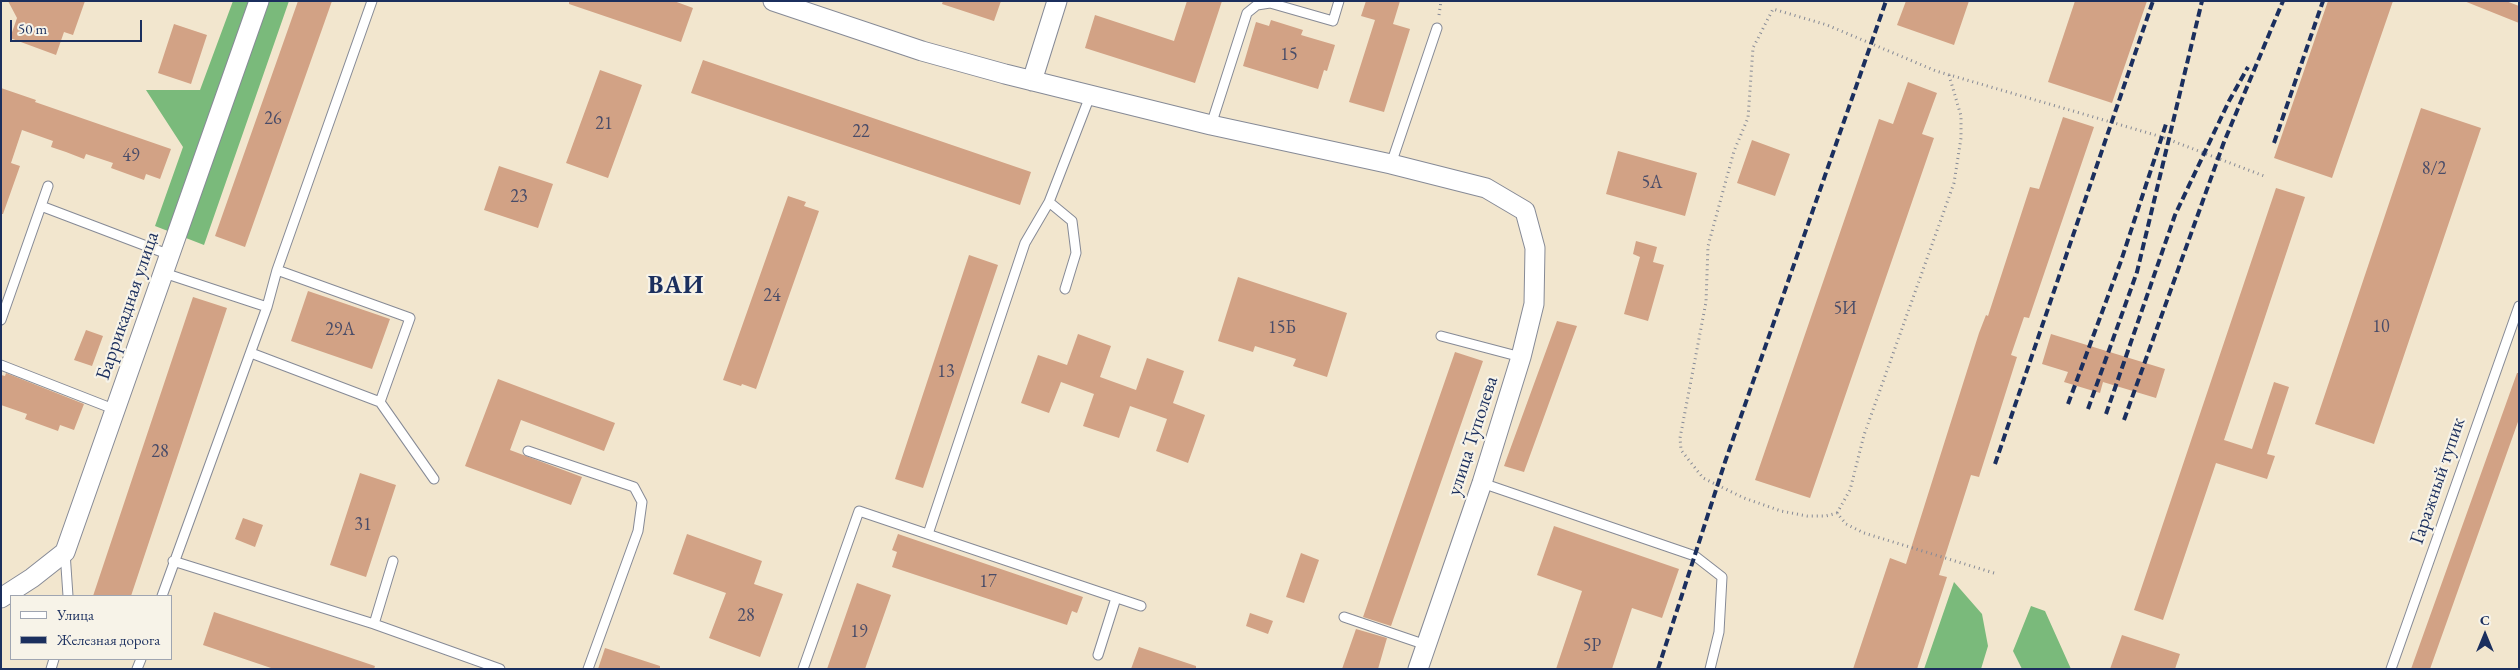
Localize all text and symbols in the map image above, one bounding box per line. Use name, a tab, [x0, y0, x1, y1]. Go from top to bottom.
scale bar	[12, 10, 145, 42]
text: 50 m	[18, 19, 47, 38]
house number: 15	[1280, 44, 1298, 66]
house number: 26	[264, 108, 282, 130]
house number: 21	[595, 113, 613, 135]
house number: 22	[852, 121, 870, 143]
house number: 49	[122, 145, 140, 167]
house number: 8/2	[2422, 158, 2446, 180]
house number: 5А	[1641, 172, 1663, 194]
house number: 23	[510, 186, 528, 208]
street label: Баррикадная улица	[91, 229, 165, 383]
district label: ВАИ	[647, 271, 705, 301]
house number: 24	[763, 285, 781, 307]
house number: 5И	[1833, 298, 1857, 320]
house number: 10	[2372, 316, 2390, 338]
house number: 15Б	[1268, 317, 1296, 339]
house number: 29А	[325, 319, 355, 341]
house number: 13	[937, 361, 955, 383]
street label: улица Туполева	[1442, 373, 1504, 499]
street label: Гаражный тупик	[2405, 415, 2471, 547]
house number: 28	[151, 441, 169, 463]
house number: 31	[354, 514, 372, 536]
house number: 17	[979, 571, 997, 593]
legend	[10, 595, 172, 660]
text: Улица	[57, 605, 94, 624]
house number: 28	[737, 605, 755, 627]
north arrow	[2460, 610, 2510, 660]
text: С	[2480, 611, 2490, 629]
house number: 19	[850, 621, 868, 643]
text: Железная дорога	[57, 630, 160, 649]
house number: 5Р	[1583, 635, 1601, 657]

